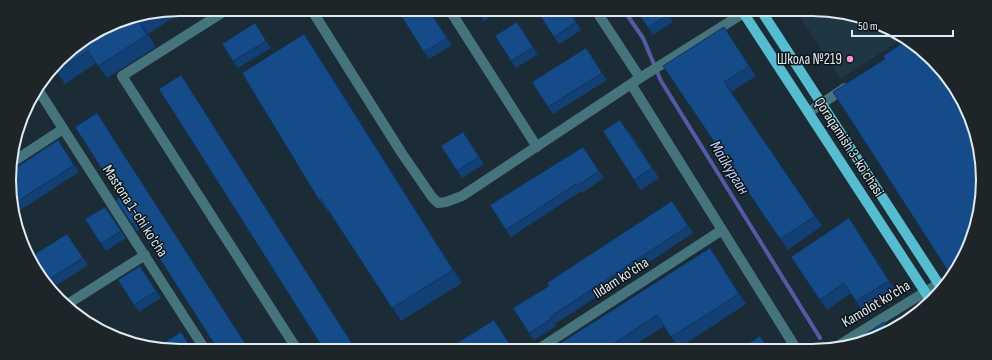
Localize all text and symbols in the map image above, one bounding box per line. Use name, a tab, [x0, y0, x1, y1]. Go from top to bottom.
scale bar	[852, 12, 953, 38]
text: 50 m	[858, 19, 878, 34]
place label: Школа №219	[777, 50, 842, 69]
marker: Школа №219	[845, 54, 855, 64]
street label: Qoraqamish 3-ko'chasi	[810, 94, 888, 200]
water label: Майкурган	[705, 138, 753, 199]
street label: Mastona 1-chi ko'cha	[98, 161, 172, 261]
street label: Ildam ko'cha	[590, 253, 652, 303]
street label: Kamolot ko'cha	[838, 276, 914, 332]

